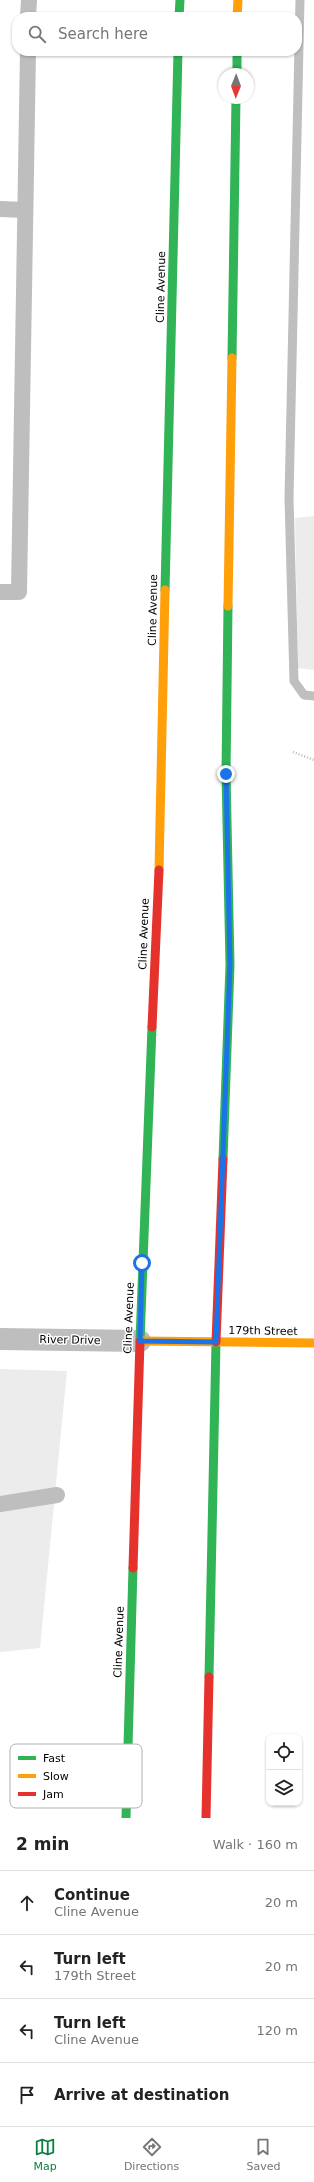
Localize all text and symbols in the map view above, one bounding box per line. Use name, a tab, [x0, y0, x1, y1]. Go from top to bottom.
search box	[12, 12, 302, 56]
icon: search	[26, 23, 48, 45]
text: Search here	[58, 25, 148, 43]
north arrow	[218, 68, 254, 104]
street label: Cline Avenue	[154, 251, 168, 323]
street label: Cline Avenue	[146, 574, 160, 646]
route end	[217, 765, 235, 783]
street label: Cline Avenue	[136, 898, 152, 970]
route start	[133, 1254, 151, 1272]
street label: Cline Avenue	[121, 1282, 137, 1354]
street label: 179th Street	[228, 1324, 298, 1338]
street label: River Drive	[39, 1333, 101, 1347]
street label: Cline Avenue	[111, 1606, 127, 1678]
map controls	[266, 1734, 302, 1806]
button: locate	[266, 1734, 302, 1770]
legend	[10, 1744, 142, 1808]
text: Fast	[43, 1752, 66, 1765]
text: Slow	[43, 1770, 69, 1783]
button: layers	[266, 1770, 302, 1806]
text: Jam	[42, 1788, 64, 1801]
text: 2 min	[16, 1834, 69, 1854]
text: Walk · 160 m	[213, 1837, 298, 1852]
text: Continue	[54, 1886, 130, 1904]
icon: ahead	[16, 1892, 38, 1914]
text: 20 m	[265, 1895, 298, 1910]
text: Cline Avenue	[54, 1904, 139, 1919]
text: Turn left	[54, 1950, 126, 1968]
icon: left	[16, 1956, 38, 1978]
text: 20 m	[265, 1959, 298, 1974]
text: 179th Street	[54, 1968, 136, 1983]
text: Turn left	[54, 2014, 126, 2032]
icon: left	[16, 2020, 38, 2042]
text: 120 m	[256, 2023, 298, 2038]
text: Cline Avenue	[54, 2032, 139, 2047]
icon: arrive	[16, 2084, 38, 2106]
text: Arrive at destination	[54, 2086, 229, 2104]
tab: Map	[34, 2136, 57, 2173]
tab: Directions	[124, 2136, 179, 2173]
tab: Saved	[246, 2136, 280, 2173]

